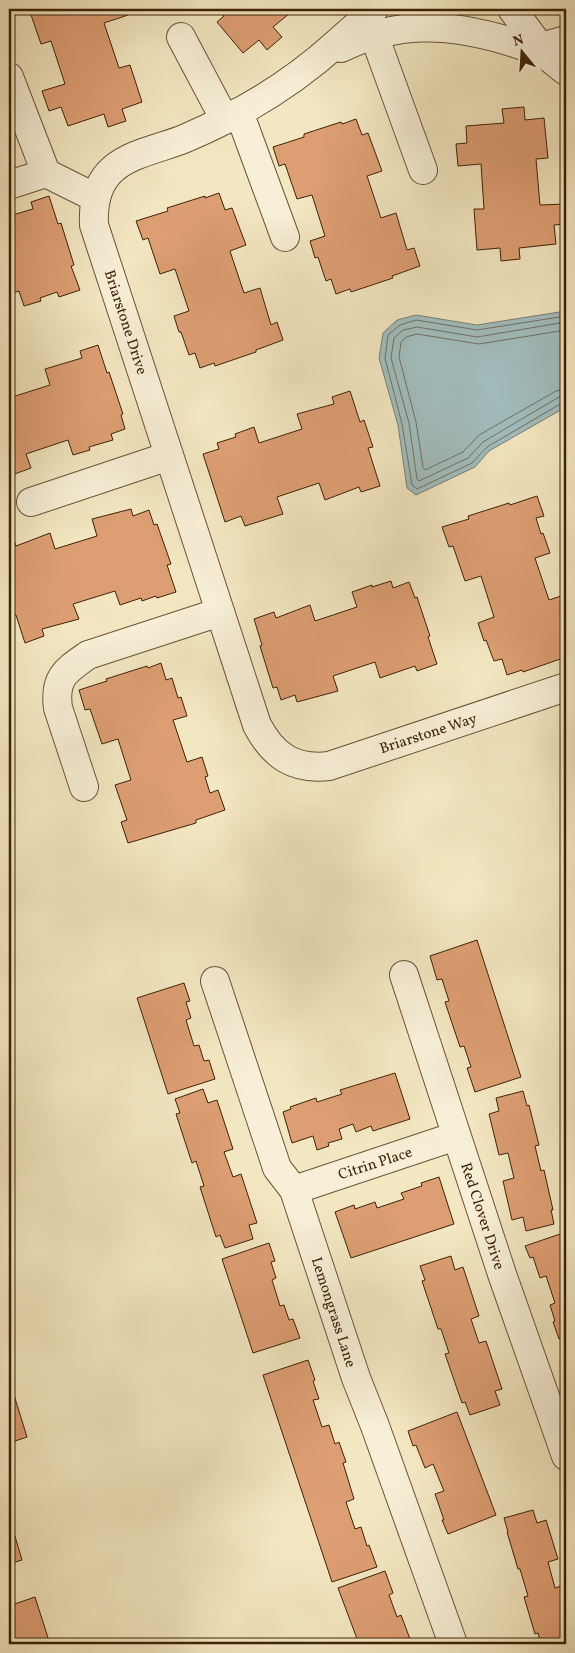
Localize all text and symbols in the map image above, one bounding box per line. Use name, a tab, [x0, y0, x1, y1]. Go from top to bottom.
north arrow	[498, 28, 548, 78]
text: N	[511, 30, 526, 52]
street label: Briarstone Drive	[98, 267, 151, 378]
street label: Briarstone Way	[377, 709, 480, 760]
street label: Citrin Place	[336, 1143, 415, 1186]
street label: Red Clover Drive	[454, 1160, 509, 1273]
street label: Lemongrass Lane	[305, 1255, 360, 1370]

